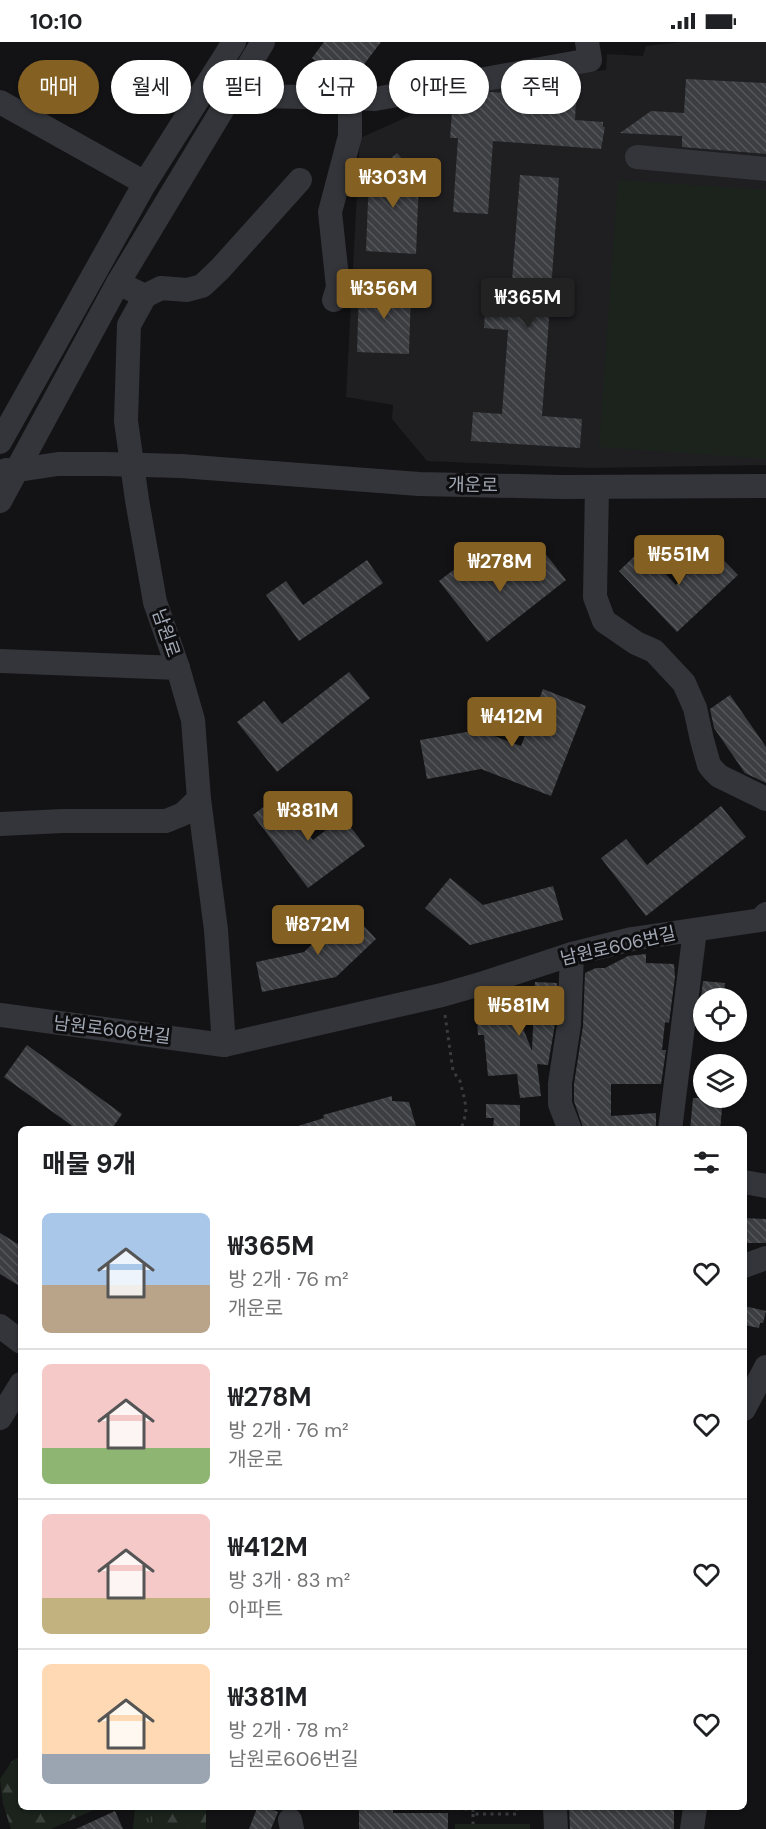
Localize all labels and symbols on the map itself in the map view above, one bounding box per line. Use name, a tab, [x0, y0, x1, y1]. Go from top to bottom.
pin: ₩303M	[351, 158, 435, 209]
pin: ₩356M	[342, 269, 426, 320]
pin: ₩365M	[486, 278, 570, 329]
street label: 개운로	[448, 473, 498, 497]
pin: ₩551M	[637, 535, 721, 586]
pin: ₩278M	[458, 542, 542, 593]
street label: 남원로	[147, 606, 185, 660]
pin: ₩412M	[470, 697, 554, 748]
pin: ₩381M	[266, 791, 350, 842]
pin: ₩872M	[276, 905, 360, 956]
street label: 남원로606번길	[558, 921, 678, 971]
pin: ₩581M	[477, 986, 561, 1037]
street label: 남원로606번길	[52, 1011, 172, 1049]

